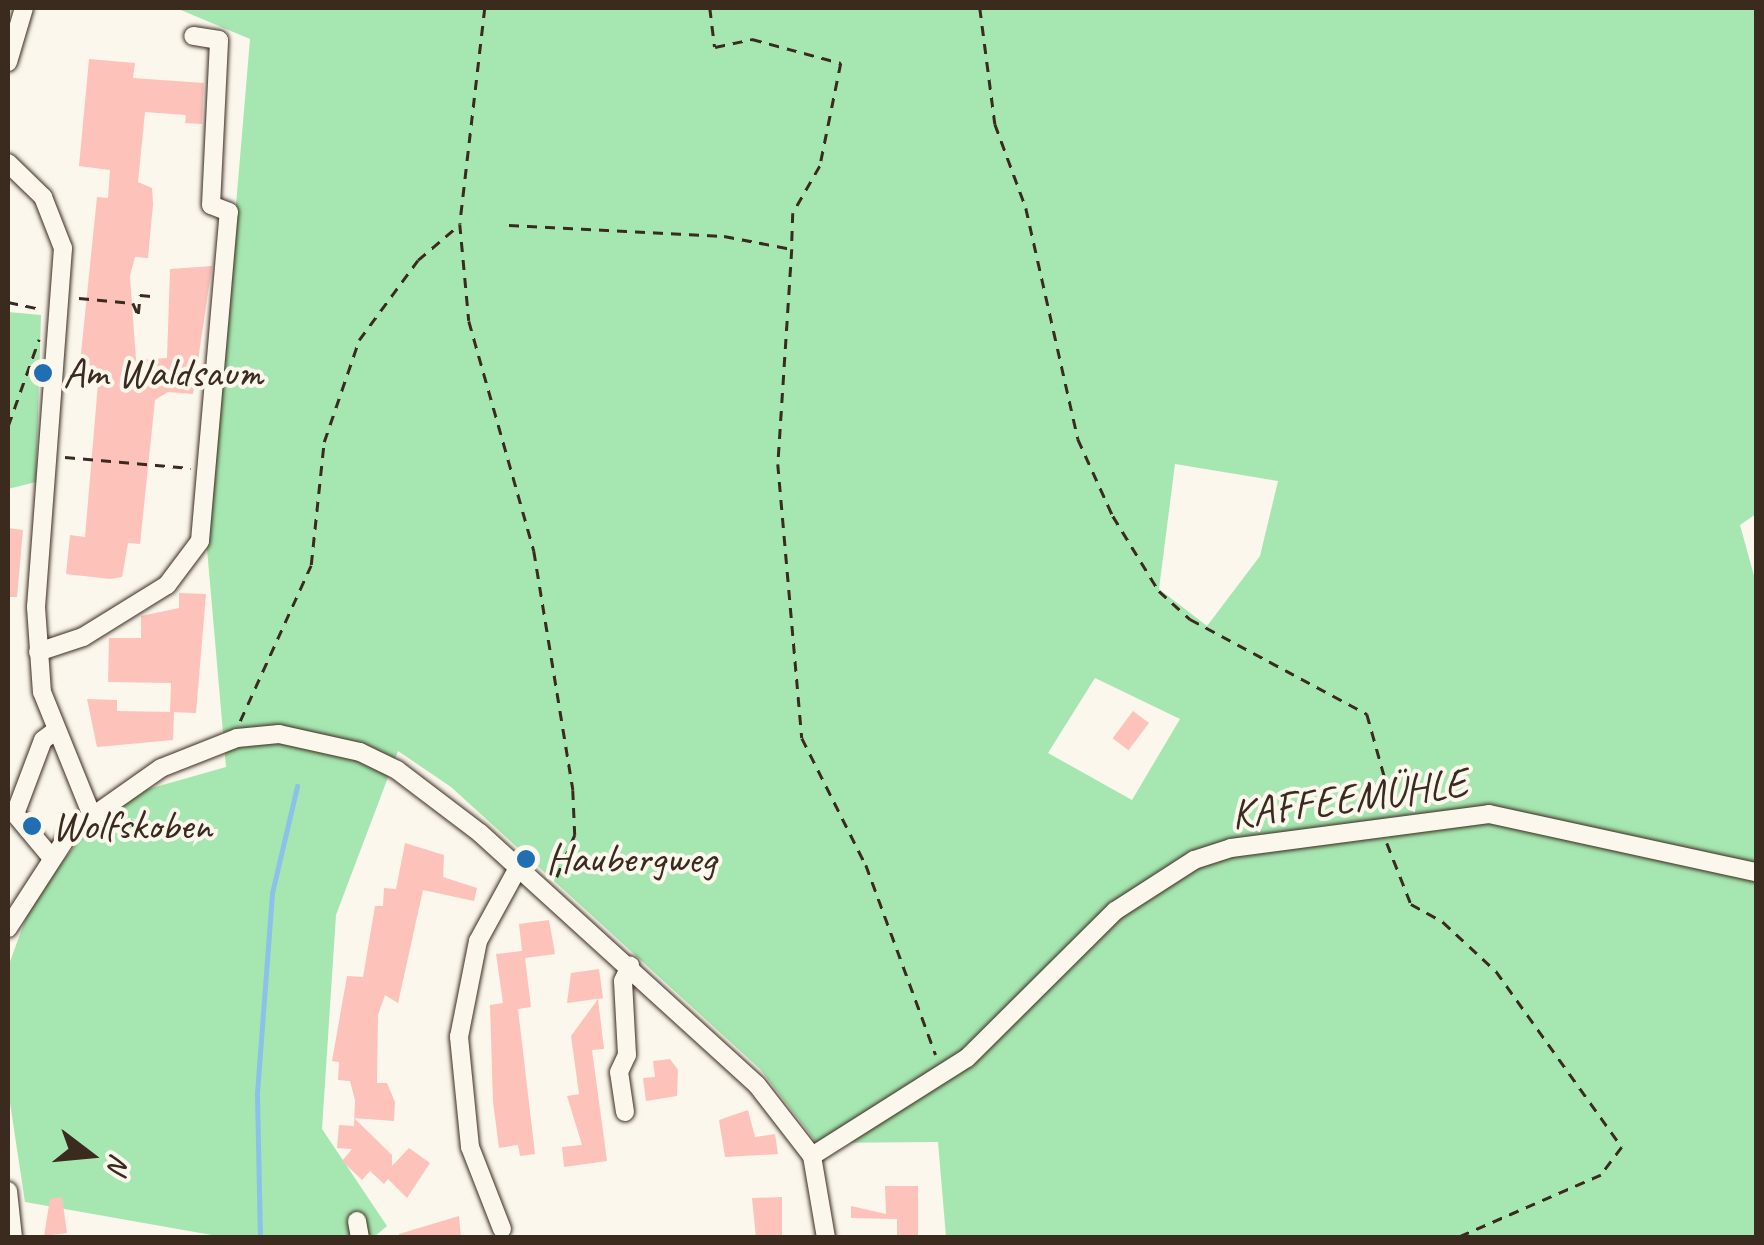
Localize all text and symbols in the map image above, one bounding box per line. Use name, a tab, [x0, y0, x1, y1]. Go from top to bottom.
place label: Am Waldsaum	[63, 348, 260, 398]
marker: Am Waldsaum	[32, 362, 54, 384]
street label: KAFFEEMÜHLE	[1228, 758, 1470, 840]
place label: Wolfskoben	[52, 801, 212, 851]
marker: Wolfskoben	[21, 815, 43, 837]
place label: Haubergweg	[546, 834, 716, 884]
marker: Haubergweg	[515, 848, 537, 870]
north arrow	[40, 1105, 140, 1205]
text: N	[100, 1150, 139, 1177]

